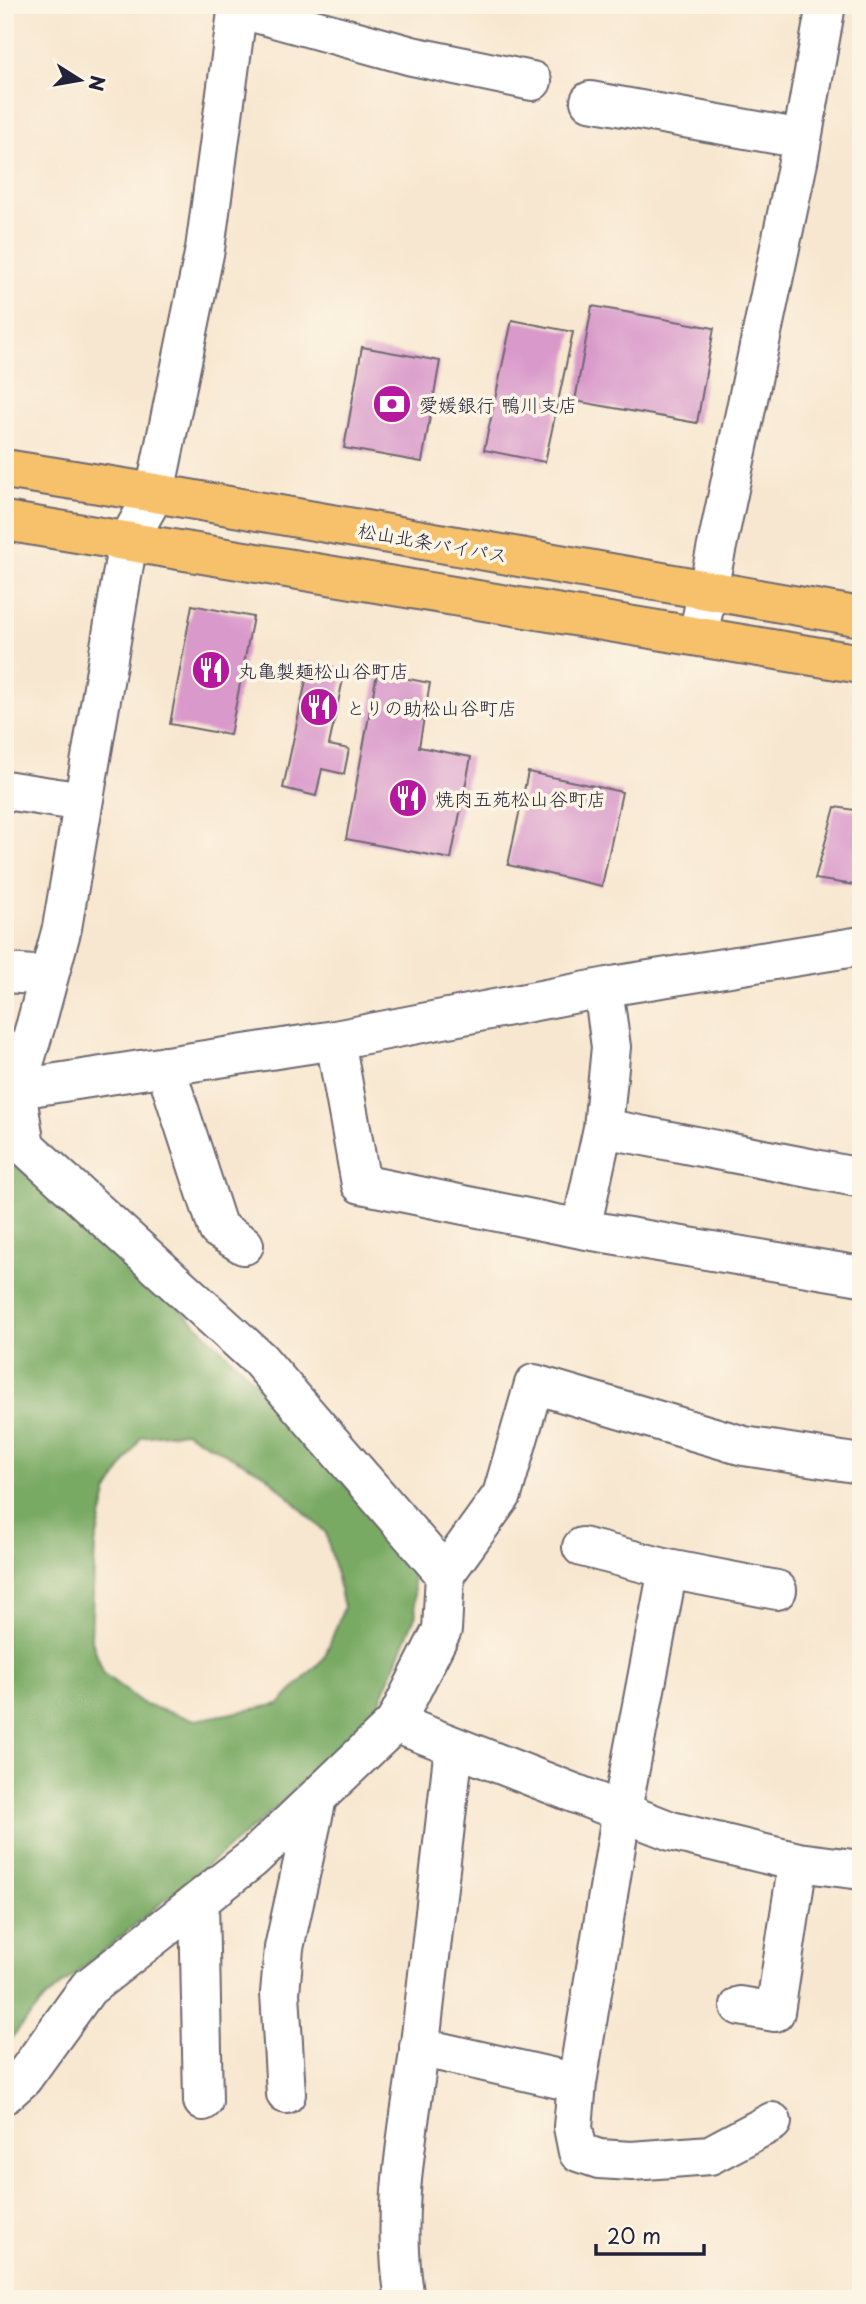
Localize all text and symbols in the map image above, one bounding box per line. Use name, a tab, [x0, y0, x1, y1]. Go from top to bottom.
north arrow	[46, 46, 116, 116]
text: N	[82, 73, 113, 93]
bank icon: 愛媛銀行 鴨川支店	[371, 383, 413, 425]
place label: 愛媛銀行 鴨川支店	[419, 390, 577, 418]
street label: 松山北条バイパス	[356, 515, 510, 569]
restaurant icon: 丸亀製麺松山谷町店	[190, 649, 232, 691]
place label: 丸亀製麺松山谷町店	[238, 656, 409, 684]
restaurant icon: とりの助松山谷町店	[298, 686, 340, 728]
place label: とりの助松山谷町店	[346, 693, 517, 721]
restaurant icon: 焼肉五苑松山谷町店	[387, 777, 429, 819]
place label: 焼肉五苑松山谷町店	[435, 784, 606, 812]
scale bar	[596, 2213, 705, 2257]
text: 20 m	[607, 2219, 661, 2251]

